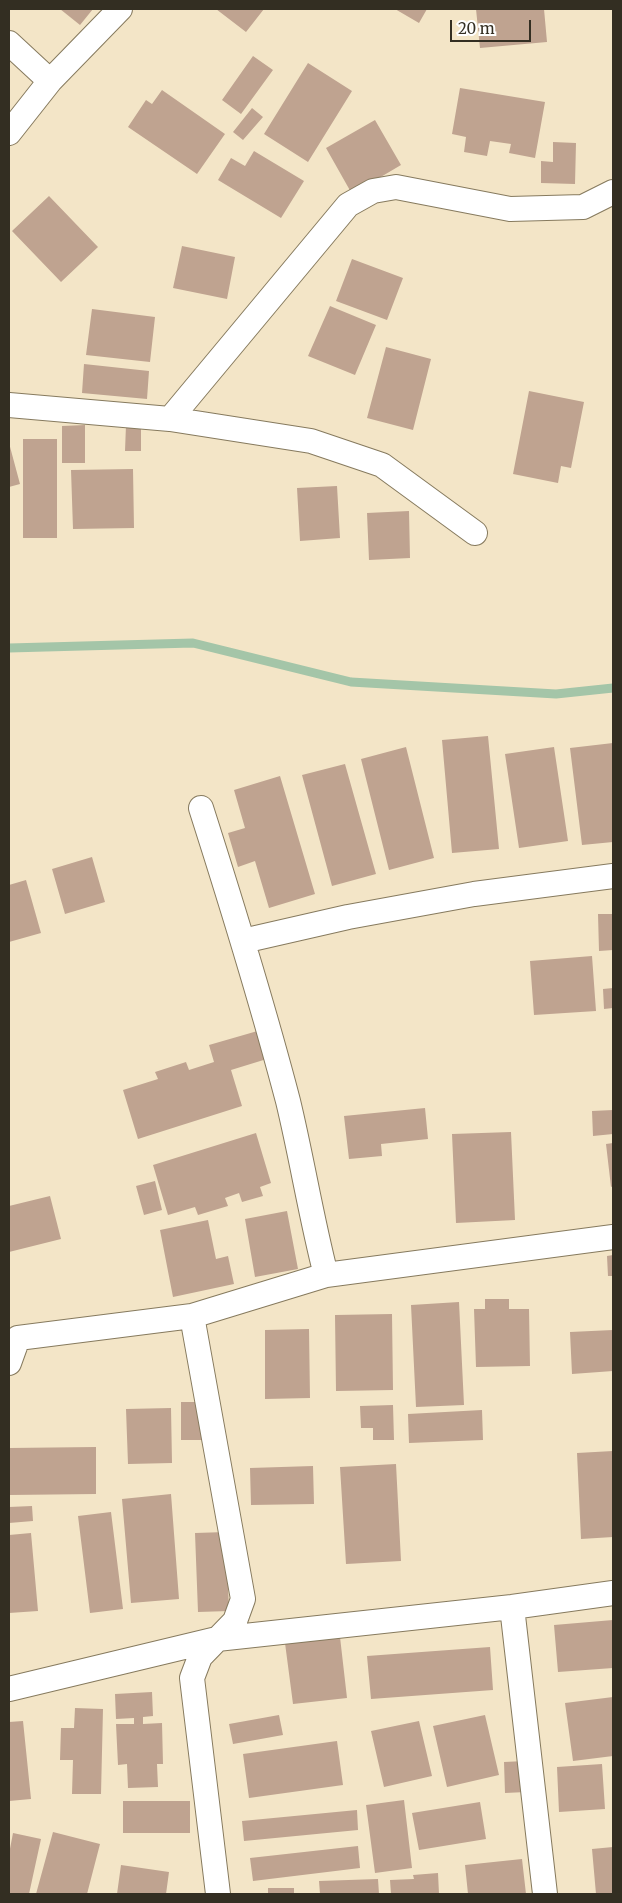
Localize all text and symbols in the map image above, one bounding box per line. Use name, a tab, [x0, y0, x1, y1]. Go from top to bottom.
scale bar	[452, 10, 533, 42]
text: 20 m	[458, 19, 495, 38]

